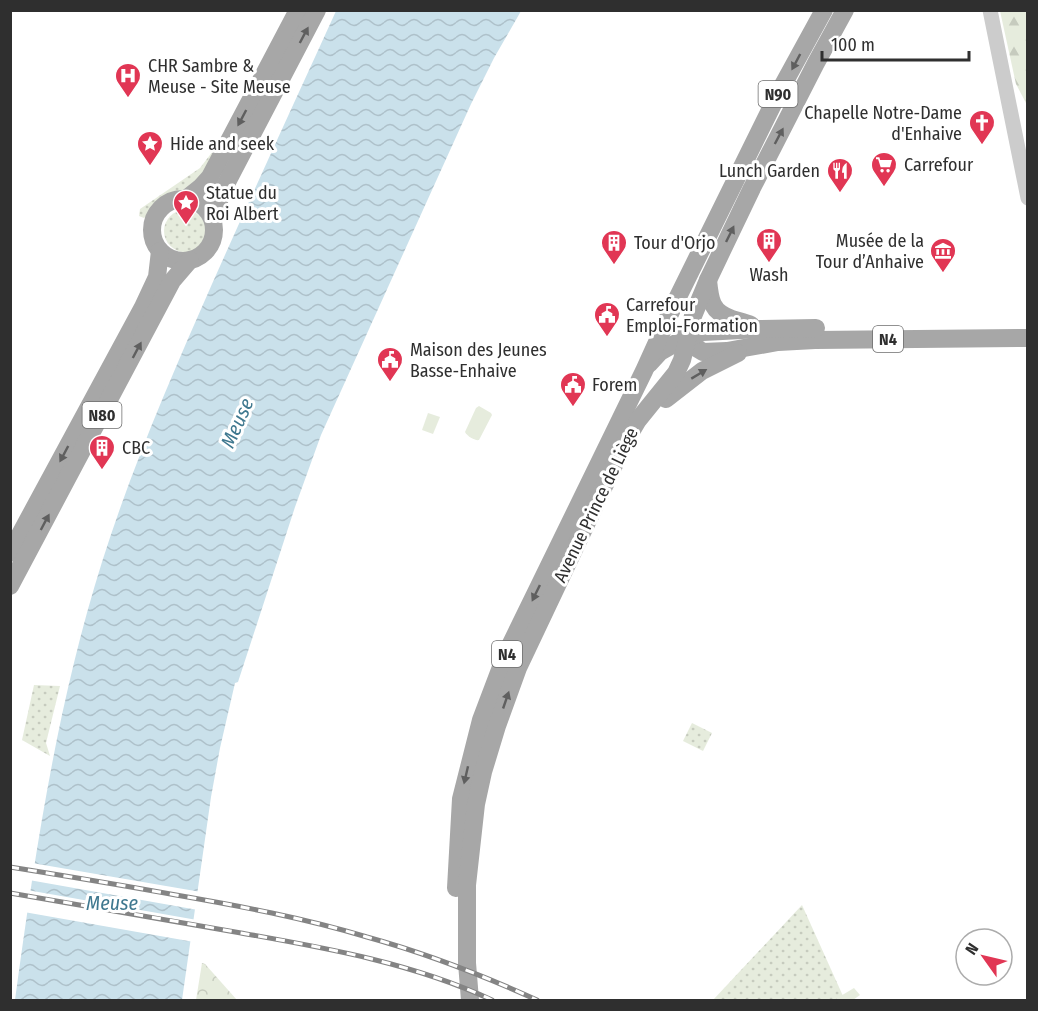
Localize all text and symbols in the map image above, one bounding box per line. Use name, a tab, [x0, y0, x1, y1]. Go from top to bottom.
scale bar	[822, 24, 969, 62]
one-way arrow	[299, 26, 309, 43]
text: 100 m	[831, 34, 875, 56]
one-way arrow	[791, 53, 801, 70]
place label: CHR Sambre & Meuse - Site Meuse	[148, 55, 291, 98]
hospital icon: CHR Sambre & Meuse - Site Meuse	[113, 61, 143, 99]
road number: N90	[758, 81, 798, 107]
place label: Chapelle Notre-Dame d'Enhaive	[804, 102, 962, 145]
church icon: Chapelle Notre-Dame d'Enhaive	[967, 108, 997, 146]
one-way arrow	[237, 110, 247, 127]
one-way arrow	[774, 128, 784, 145]
place icon: Hide and seek	[135, 129, 165, 167]
place label: Hide and seek	[170, 133, 275, 155]
supermarket icon: Carrefour	[869, 150, 899, 188]
place label: Carrefour	[904, 154, 974, 176]
restaurant icon: Lunch Garden	[825, 156, 855, 194]
place label: Lunch Garden	[719, 160, 820, 182]
place label: Statue du Roi Albert	[206, 182, 279, 225]
place icon: Statue du Roi Albert	[171, 188, 201, 226]
one-way arrow	[725, 226, 734, 243]
building icon: Wash	[754, 226, 784, 264]
building icon: Tour d'Orjo	[599, 228, 629, 266]
place label: Musée de la Tour d’Anhaive	[816, 230, 924, 273]
place label: Tour d'Orjo	[634, 232, 715, 254]
museum icon: Musée de la Tour d’Anhaive	[928, 236, 958, 274]
place label: Wash	[750, 264, 788, 286]
place label: Carrefour Emploi-Formation	[626, 294, 758, 337]
public building icon: Carrefour Emploi-Formation	[592, 300, 622, 338]
road number: N4	[873, 326, 903, 352]
place label: Maison des Jeunes Basse-Enhaive	[410, 339, 547, 382]
one-way arrow	[132, 341, 141, 358]
public building icon: Maison des Jeunes Basse-Enhaive	[375, 345, 405, 383]
one-way arrow	[690, 369, 707, 380]
public building icon: Forem	[558, 370, 588, 408]
place label: Forem	[592, 374, 637, 396]
water label: Meuse	[215, 394, 259, 452]
road number: N80	[82, 402, 122, 428]
street label: Avenue Prince de Liège	[549, 424, 643, 586]
building icon: CBC	[87, 433, 117, 471]
place label: CBC	[122, 437, 150, 459]
one-way arrow	[59, 446, 69, 463]
one-way arrow	[40, 513, 50, 530]
one-way arrow	[531, 585, 541, 602]
road number: N4	[492, 641, 522, 667]
one-way arrow	[501, 691, 511, 709]
one-way arrow	[461, 765, 470, 784]
water label: Meuse	[86, 891, 138, 915]
north arrow	[954, 927, 1014, 987]
text: N	[961, 940, 983, 958]

